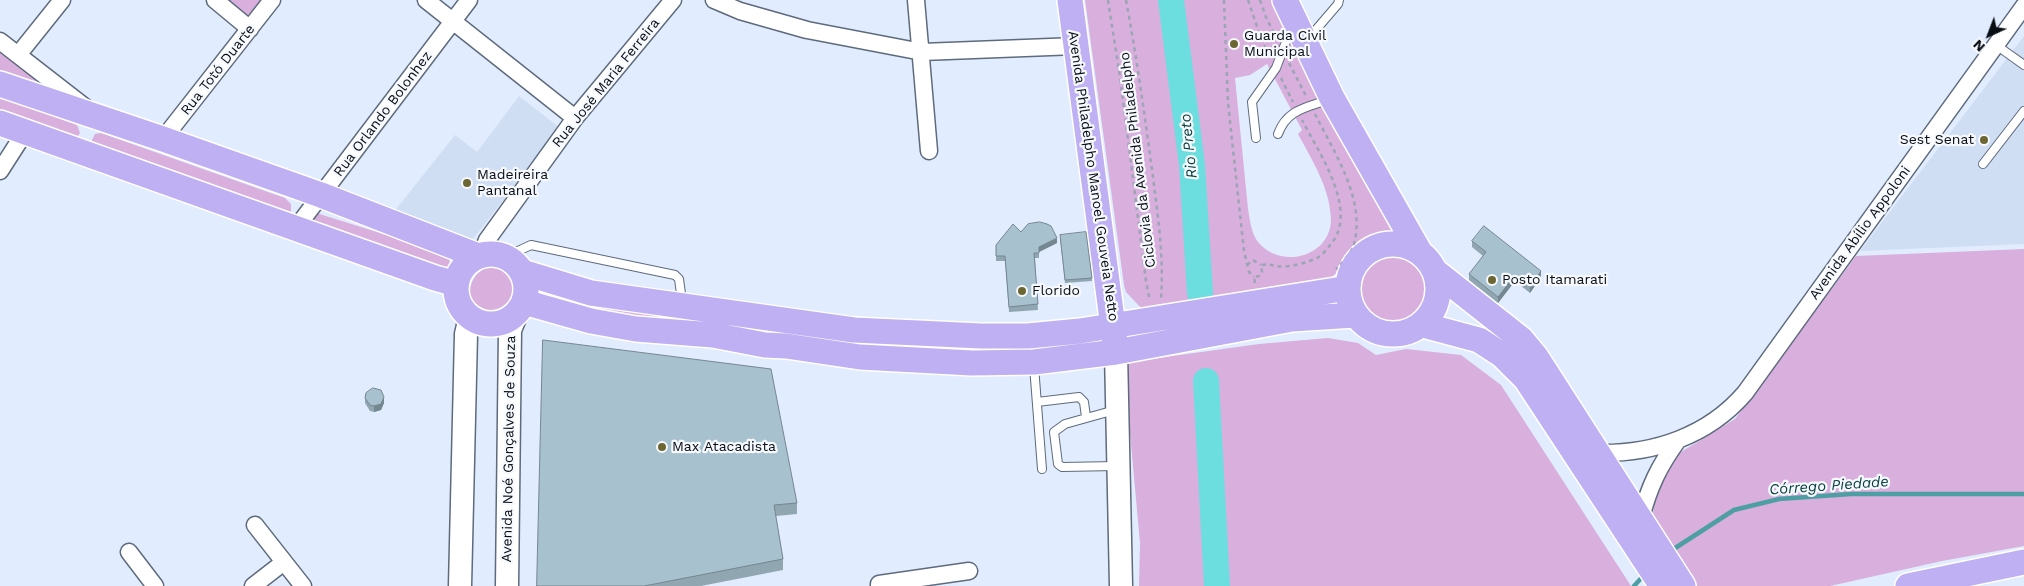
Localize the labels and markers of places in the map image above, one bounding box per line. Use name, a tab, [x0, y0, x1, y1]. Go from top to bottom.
place label: Guarda Civil Municipal	[1244, 28, 1326, 60]
marker: Guarda Civil Municipal	[1228, 38, 1240, 50]
place label: Sest Senat	[1900, 132, 1974, 148]
marker: Sest Senat	[1978, 134, 1990, 146]
place label: Madeireira Pantanal	[477, 167, 548, 200]
marker: Madeireira Pantanal	[461, 177, 473, 189]
place label: Posto Itamarati	[1502, 272, 1607, 288]
marker: Posto Itamarati	[1486, 274, 1498, 286]
place label: Florido	[1032, 283, 1080, 299]
marker: Florido	[1016, 285, 1028, 297]
place label: Max Atacadista	[672, 439, 776, 455]
marker: Max Atacadista	[656, 441, 668, 453]

